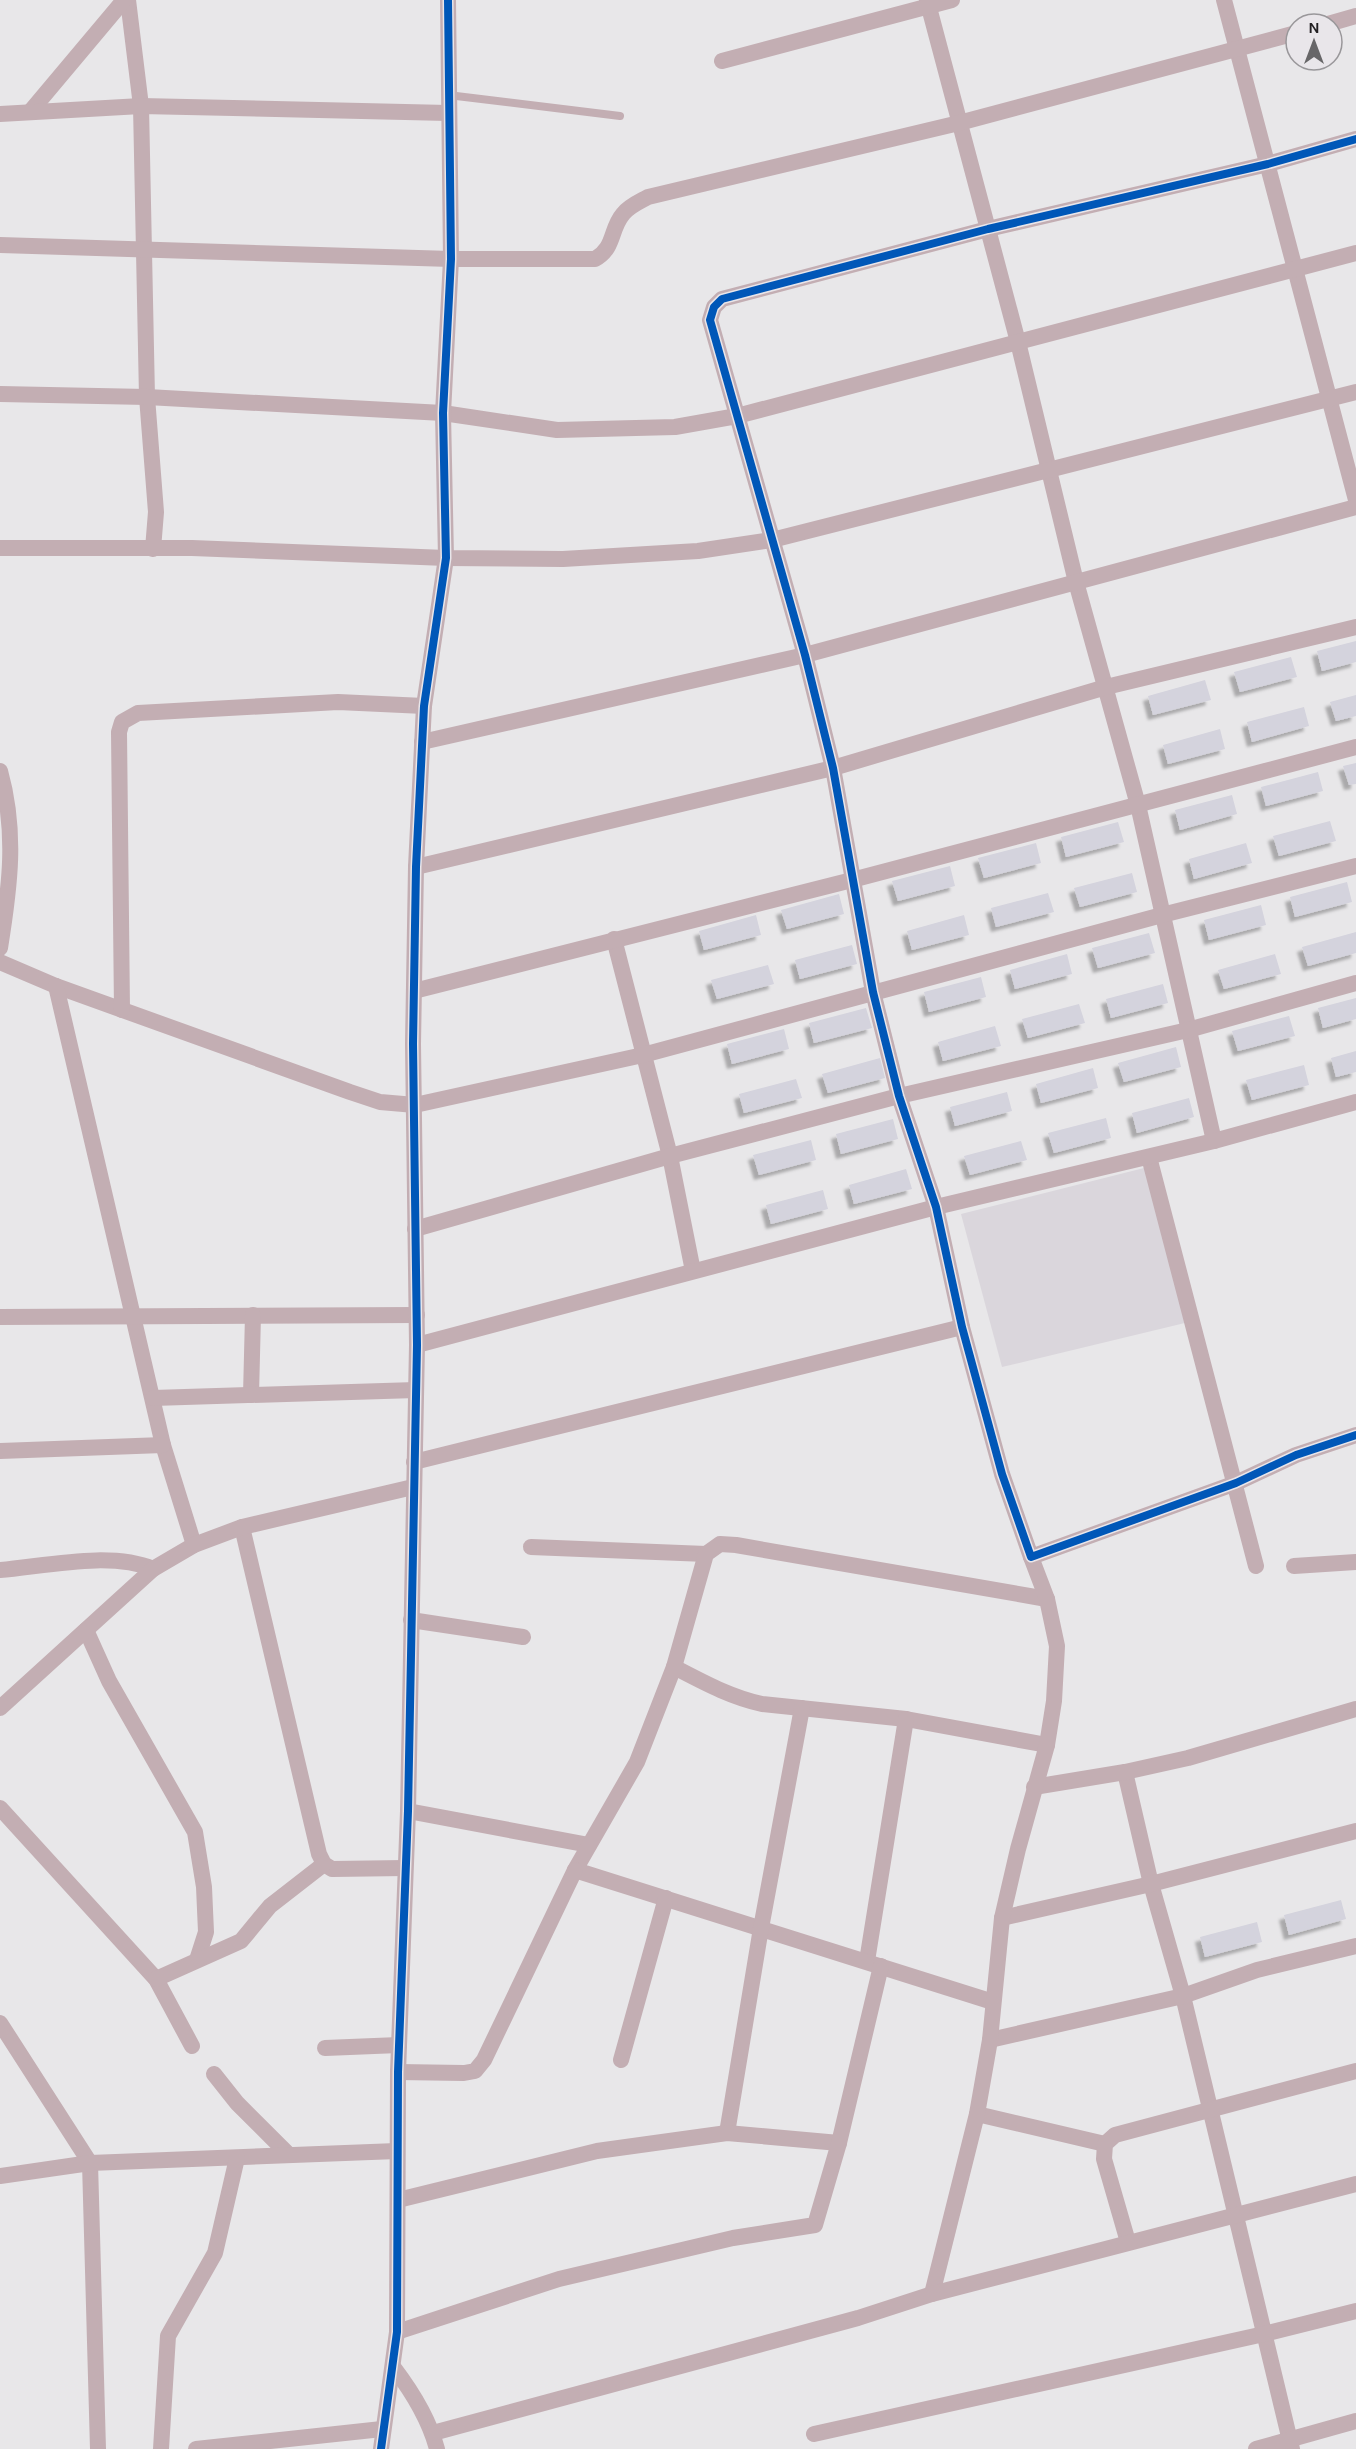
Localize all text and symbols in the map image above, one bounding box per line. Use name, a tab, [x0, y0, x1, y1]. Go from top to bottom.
north arrow	[1284, 12, 1344, 72]
text: N	[1308, 18, 1320, 37]

